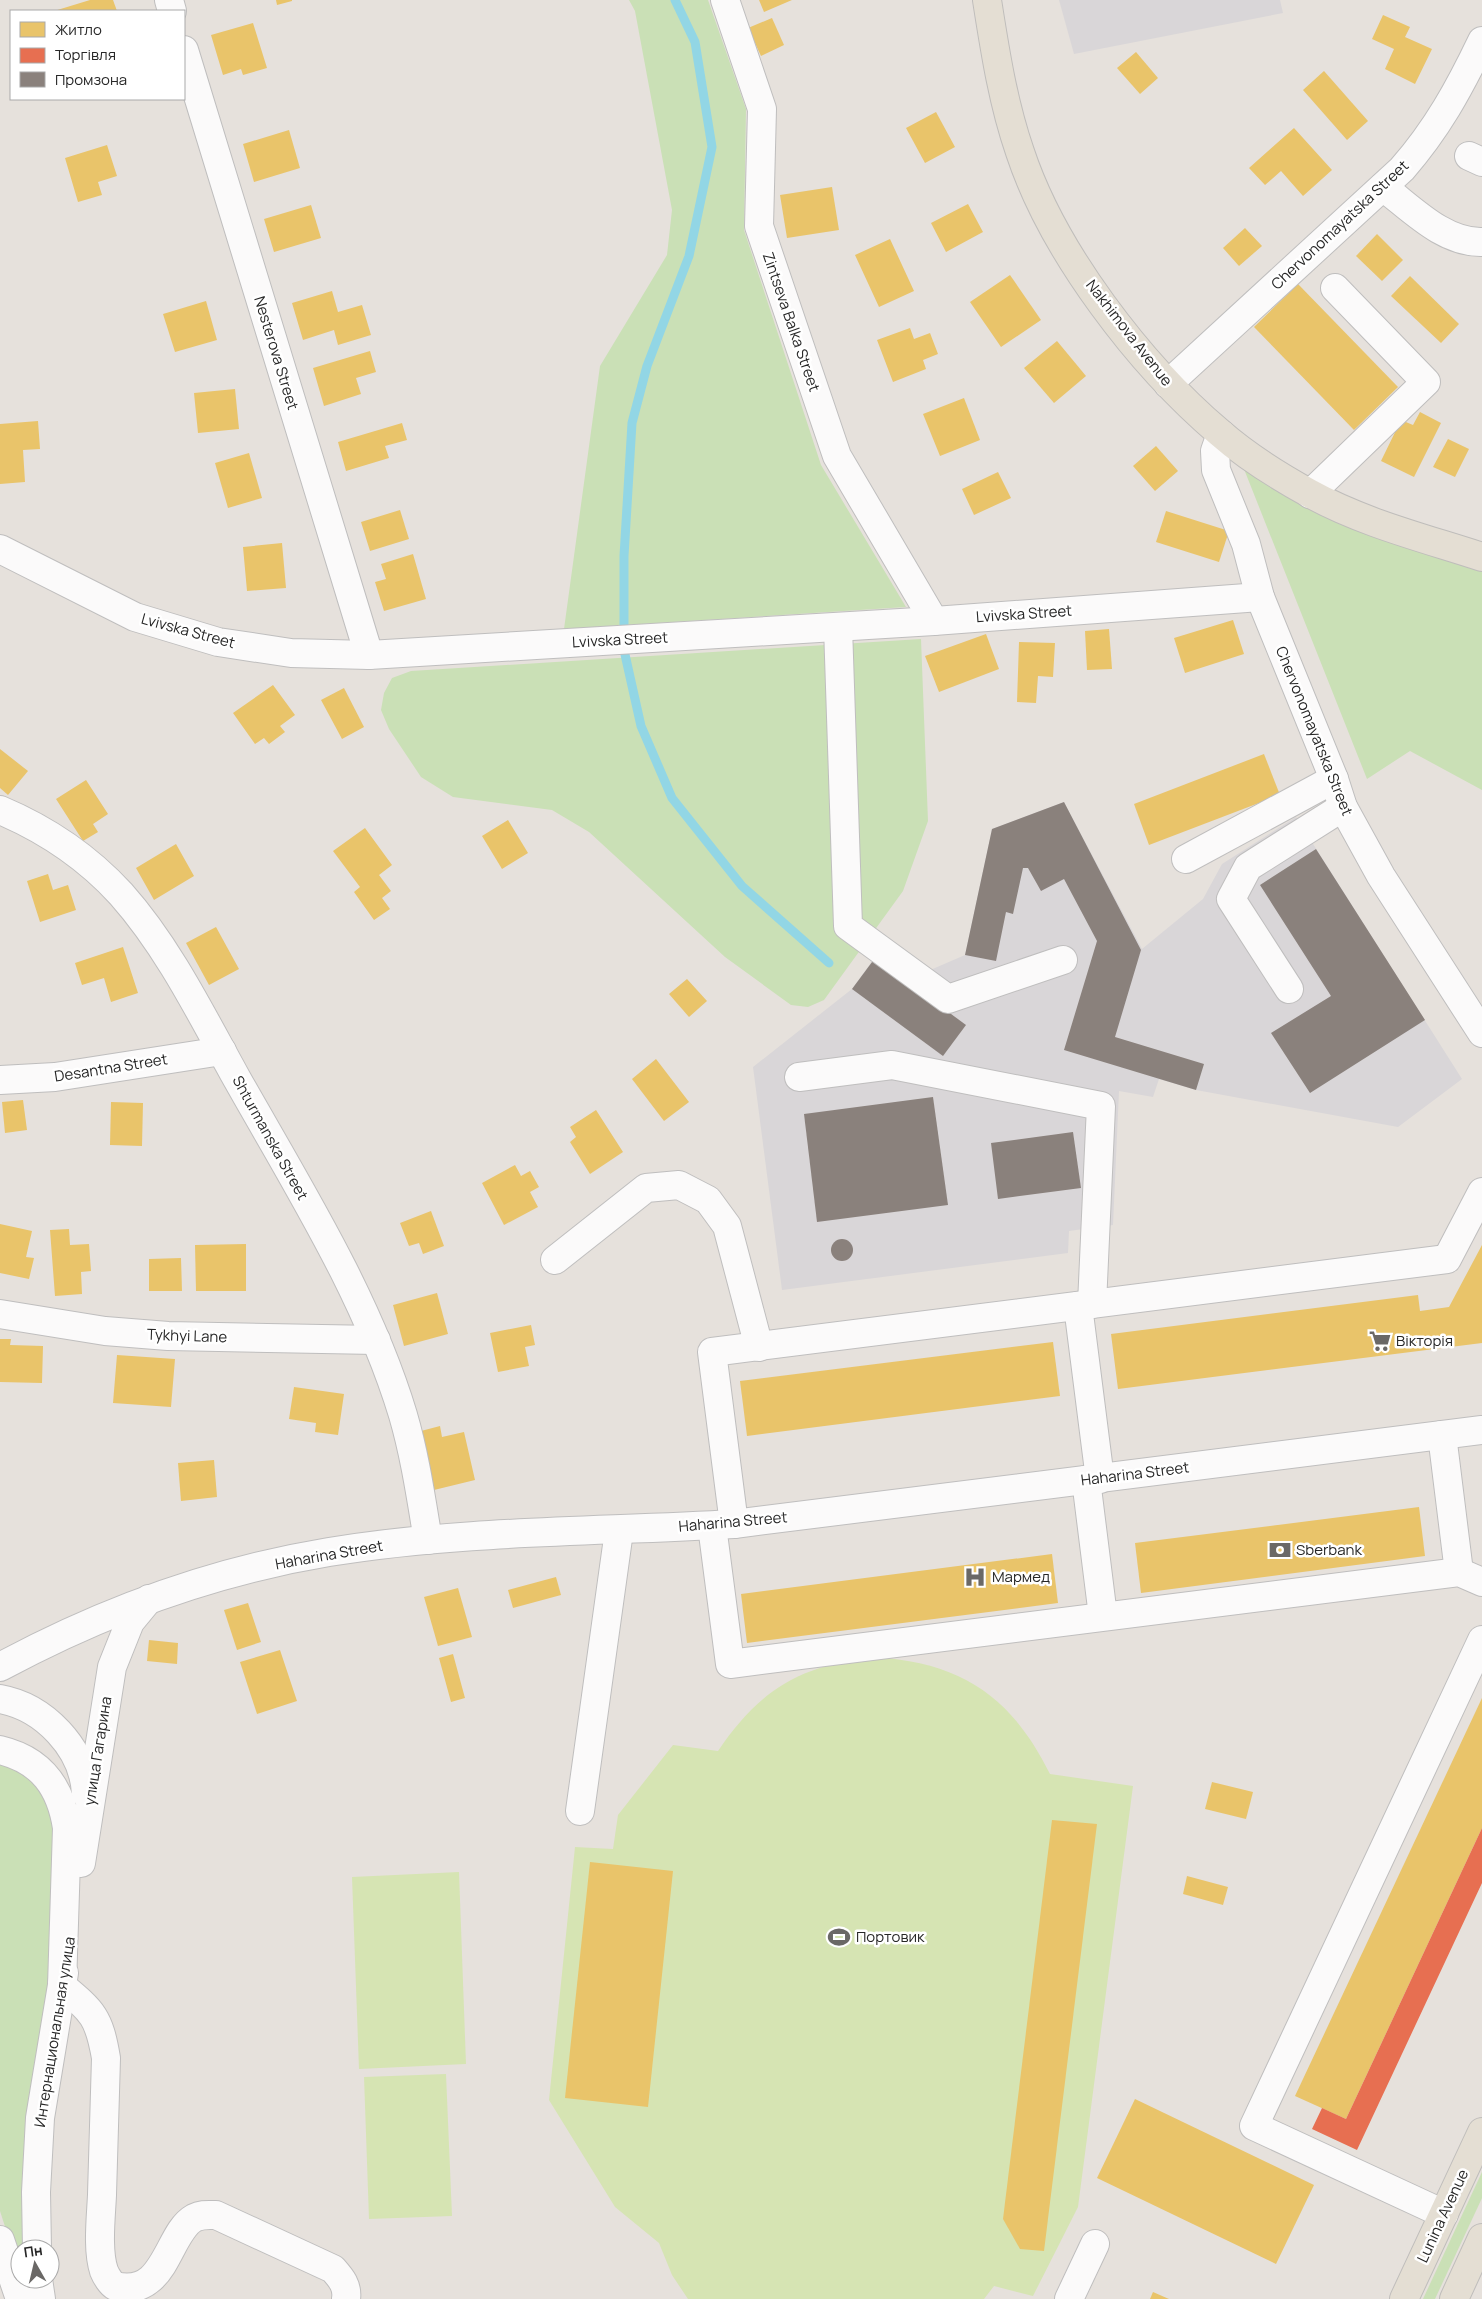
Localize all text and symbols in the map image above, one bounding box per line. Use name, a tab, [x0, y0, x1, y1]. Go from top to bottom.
legend	[10, 10, 185, 100]
text: Житло	[55, 19, 102, 40]
text: Торгівля	[55, 44, 116, 65]
text: Промзона	[55, 69, 127, 90]
street label: Chervonomayatska Street	[1266, 155, 1413, 294]
street label: Zintseva Balka Street	[758, 249, 825, 394]
street label: Nakhimova Avenue	[1081, 275, 1178, 390]
street label: Nesterova Street	[249, 293, 304, 412]
street label: Lvivska Street	[975, 600, 1073, 627]
street label: Lvivska Street	[139, 608, 237, 653]
street label: Lvivska Street	[571, 626, 669, 653]
street label: Chervonomayatska Street	[1271, 643, 1358, 819]
street label: Desantna Street	[53, 1048, 169, 1087]
street label: Shturmanska Street	[228, 1072, 313, 1204]
street label: Tykhyi Lane	[147, 1324, 228, 1347]
supermarket icon: Вікторія	[1367, 1328, 1393, 1354]
place label: Вікторія	[1396, 1330, 1453, 1351]
street label: Haharina Street	[1080, 1456, 1190, 1491]
street label: Haharina Street	[678, 1506, 788, 1537]
street label: Haharina Street	[273, 1535, 384, 1574]
bank icon: Sberbank	[1267, 1537, 1293, 1563]
place label: Sberbank	[1296, 1539, 1362, 1560]
hospital icon: Мармед	[962, 1564, 988, 1590]
place label: Мармед	[992, 1566, 1050, 1587]
street label: улица Гагарина	[79, 1695, 116, 1807]
sports icon: Портовик	[826, 1924, 852, 1950]
place label: Портовик	[856, 1926, 925, 1947]
street label: Интернациональная улица	[29, 1935, 80, 2129]
street label: Lunina Avenue	[1412, 2166, 1473, 2266]
north arrow	[10, 2239, 60, 2289]
text: Пн	[22, 2240, 44, 2261]

